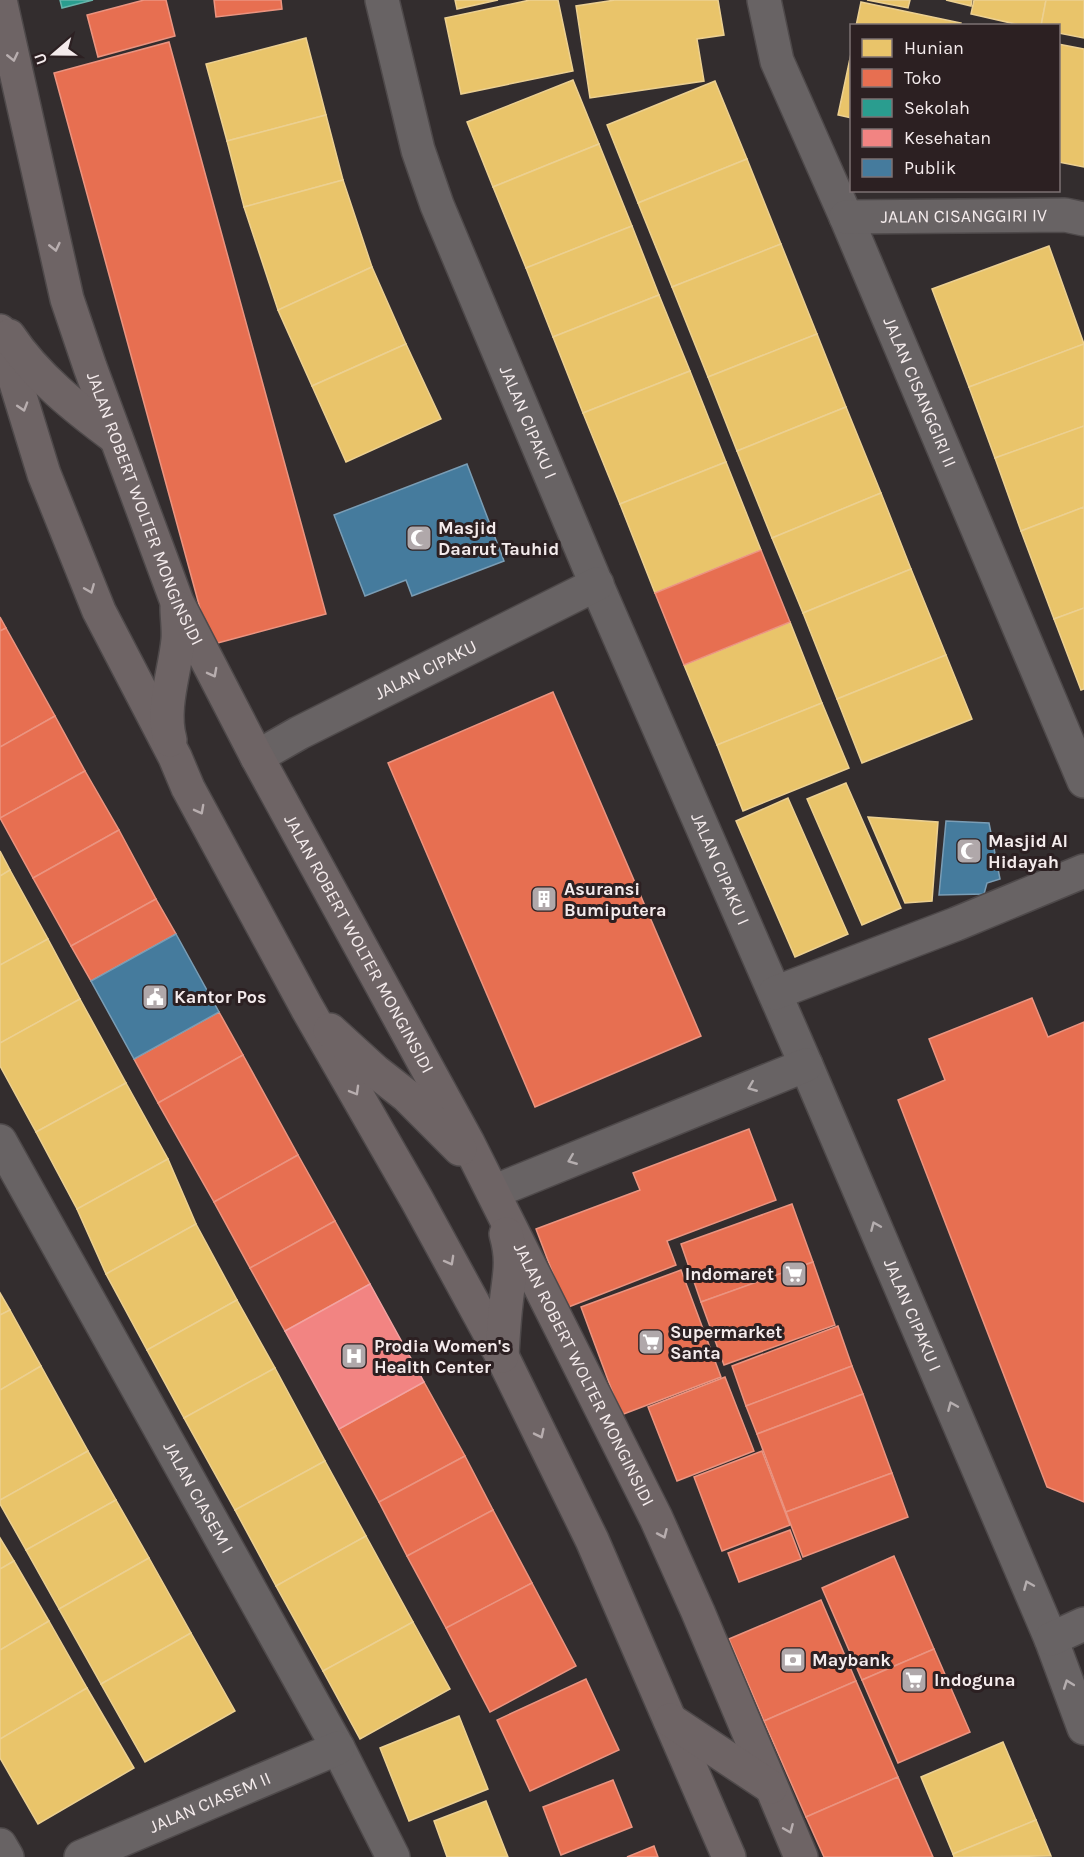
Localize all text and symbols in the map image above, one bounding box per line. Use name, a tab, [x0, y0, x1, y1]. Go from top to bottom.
north arrow	[24, 24, 84, 84]
legend	[850, 24, 1060, 192]
text: Hunian	[904, 37, 964, 59]
text: U	[30, 51, 51, 67]
one-way arrow	[6, 52, 19, 62]
text: Toko	[904, 67, 941, 89]
text: Sekolah	[904, 97, 970, 119]
text: Kesehatan	[904, 127, 991, 149]
text: Publik	[904, 157, 956, 179]
street label: JALAN CISANGGIRI IV	[881, 204, 1047, 228]
one-way arrow	[48, 242, 61, 252]
street label: JALAN CISANGGIRI II	[878, 314, 961, 471]
street label: JALAN CIPAKU I	[495, 362, 562, 482]
street label: JALAN ROBERT WOLTER MONGINSIDI	[82, 369, 208, 649]
one-way arrow	[16, 401, 28, 411]
place label: Masjid Daarut Tauhid	[438, 517, 559, 560]
mosque icon: Masjid Daarut Tauhid	[404, 523, 434, 553]
one-way arrow	[83, 583, 95, 594]
street label: JALAN CIPAKU	[371, 635, 480, 704]
one-way arrow	[206, 667, 217, 677]
one-way arrow	[193, 804, 204, 814]
street label: JALAN CIPAKU I	[686, 809, 755, 928]
street label: JALAN ROBERT WOLTER MONGINSIDI	[279, 810, 439, 1077]
place label: Masjid Al Hidayah	[988, 830, 1068, 873]
mosque icon: Masjid Al Hidayah	[954, 836, 984, 866]
place label: Asuransi Bumiputera	[564, 878, 666, 921]
building icon: Asuransi Bumiputera	[529, 884, 559, 914]
public building icon: Kantor Pos	[140, 982, 170, 1012]
place label: Kantor Pos	[174, 986, 267, 1008]
one-way arrow	[747, 1080, 758, 1092]
one-way arrow	[347, 1085, 359, 1095]
one-way arrow	[567, 1153, 578, 1165]
one-way arrow	[870, 1222, 882, 1233]
street label: JALAN ROBERT WOLTER MONGINSIDI	[509, 1239, 659, 1510]
one-way arrow	[443, 1255, 454, 1265]
street label: JALAN CIPAKU I	[879, 1255, 946, 1375]
supermarket icon: Indomaret	[779, 1259, 809, 1289]
place label: Indomaret	[685, 1263, 774, 1285]
place label: Supermarket Santa	[670, 1321, 782, 1364]
supermarket icon: Supermarket Santa	[636, 1327, 666, 1357]
place label: Prodia Women's Health Center	[374, 1335, 511, 1378]
hospital icon: Prodia Women's Health Center	[339, 1341, 369, 1371]
one-way arrow	[947, 1401, 959, 1412]
one-way arrow	[533, 1427, 545, 1438]
street label: JALAN CIASEM I	[158, 1438, 239, 1557]
one-way arrow	[656, 1528, 668, 1539]
one-way arrow	[1023, 1580, 1035, 1591]
bank icon: Maybank	[778, 1645, 808, 1675]
place label: Maybank	[812, 1649, 891, 1671]
supermarket icon: Indoguna	[899, 1665, 929, 1695]
place label: Indoguna	[934, 1669, 1015, 1691]
one-way arrow	[1062, 1679, 1075, 1689]
street label: JALAN CIASEM II	[146, 1767, 274, 1838]
one-way arrow	[782, 1823, 794, 1834]

